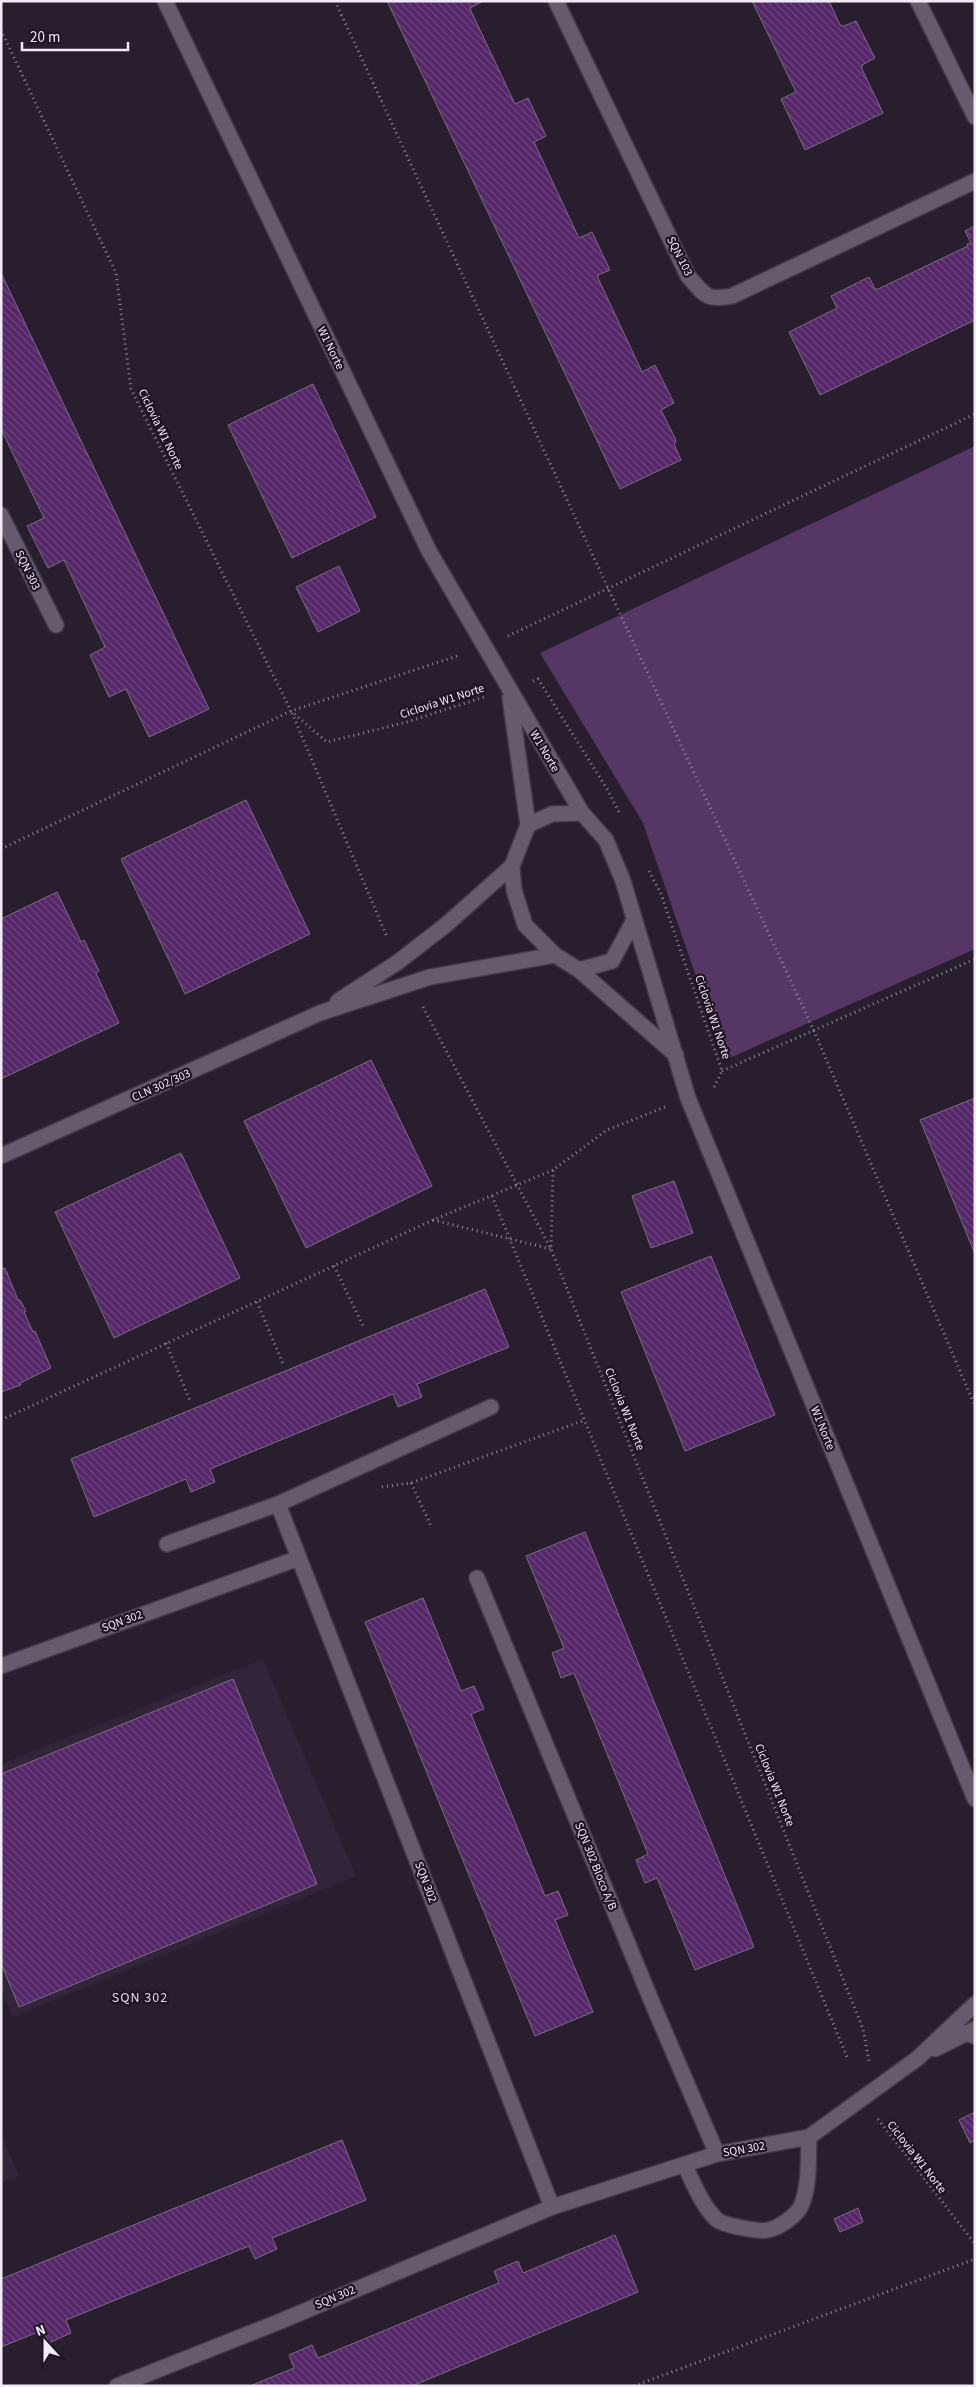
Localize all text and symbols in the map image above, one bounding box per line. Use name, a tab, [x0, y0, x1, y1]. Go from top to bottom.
scale bar	[22, 20, 129, 52]
text: 20 m	[30, 27, 60, 48]
street label: SQN 103	[662, 233, 697, 279]
street label: W1 Norte	[313, 324, 348, 373]
street label: Ciclovia W1 Norte	[134, 386, 187, 472]
street label: SQN 303	[11, 547, 45, 593]
street label: Ciclovia W1 Norte	[398, 680, 487, 723]
street label: W1 Norte	[525, 727, 564, 775]
street label: Ciclovia W1 Norte	[690, 973, 735, 1062]
street label: CLN 302/303	[129, 1065, 193, 1106]
street label: Ciclovia W1 Norte	[600, 1365, 649, 1453]
street label: W1 Norte	[806, 1404, 839, 1453]
street label: SQN 302	[99, 1606, 145, 1637]
street label: Ciclovia W1 Norte	[750, 1741, 799, 1829]
street label: SQN 302 Bloco A/B	[570, 1820, 621, 1913]
street label: SQN 302	[410, 1859, 441, 1905]
district label: SQN 302	[112, 1988, 168, 2008]
street label: Ciclovia W1 Norte	[883, 2117, 950, 2197]
street label: SQN 302	[722, 2137, 766, 2162]
street label: SQN 302	[312, 2281, 358, 2314]
north arrow	[20, 2317, 70, 2367]
text: N	[33, 2320, 49, 2342]

